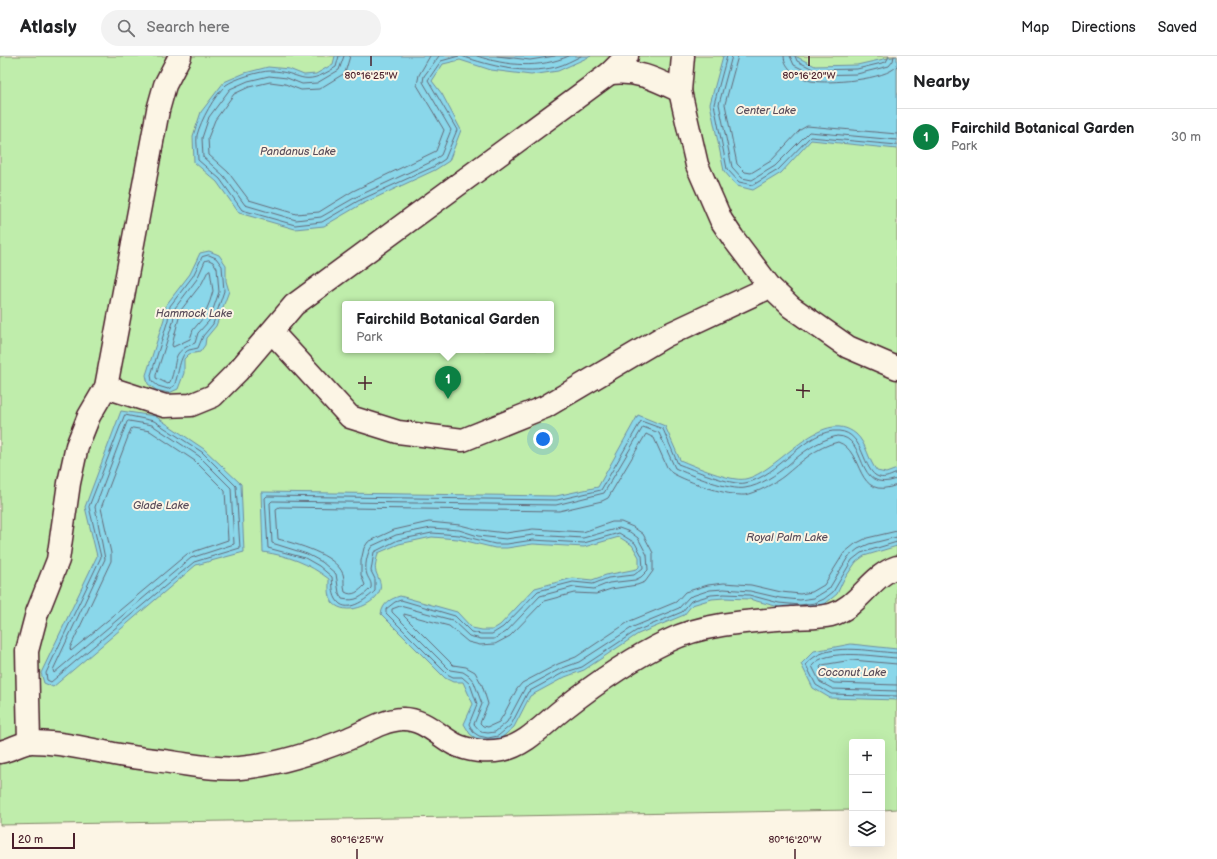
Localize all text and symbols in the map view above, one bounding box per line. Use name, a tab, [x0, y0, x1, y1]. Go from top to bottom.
search box	[101, 10, 381, 46]
text: Atlasly	[20, 16, 77, 39]
icon: search	[115, 17, 137, 39]
text: Search here	[147, 18, 230, 37]
text: Map	[1021, 19, 1049, 36]
text: Directions	[1071, 19, 1136, 36]
text: Saved	[1158, 19, 1197, 36]
text: 80°16'25"W	[344, 70, 398, 82]
text: 80°16'20"W	[782, 70, 836, 82]
text: Nearby	[913, 72, 970, 92]
water label: Center Lake	[736, 104, 797, 117]
text: Fairchild Botanical Garden	[951, 119, 1134, 138]
text: 1	[923, 129, 929, 145]
text: 30 m	[1171, 129, 1201, 145]
text: Park	[951, 138, 977, 154]
water label: Pandanus Lake	[260, 145, 337, 158]
popup	[342, 301, 554, 353]
water label: Hammock Lake	[156, 307, 233, 320]
text: Fairchild Botanical Garden	[356, 310, 540, 329]
text: Park	[356, 329, 382, 345]
pin: 1	[435, 366, 461, 399]
your location	[533, 429, 553, 449]
water label: Glade Lake	[133, 499, 190, 512]
water label: Royal Palm Lake	[746, 531, 828, 544]
water label: Coconut Lake	[818, 666, 887, 679]
map controls	[849, 739, 885, 847]
button: +	[849, 739, 885, 775]
button: −	[849, 775, 885, 811]
button: layers	[849, 811, 885, 847]
scale bar	[12, 831, 75, 850]
text: 20 m	[18, 833, 43, 846]
text: 80°16'25"W	[330, 834, 384, 846]
text: 80°16'20"W	[768, 834, 822, 846]

